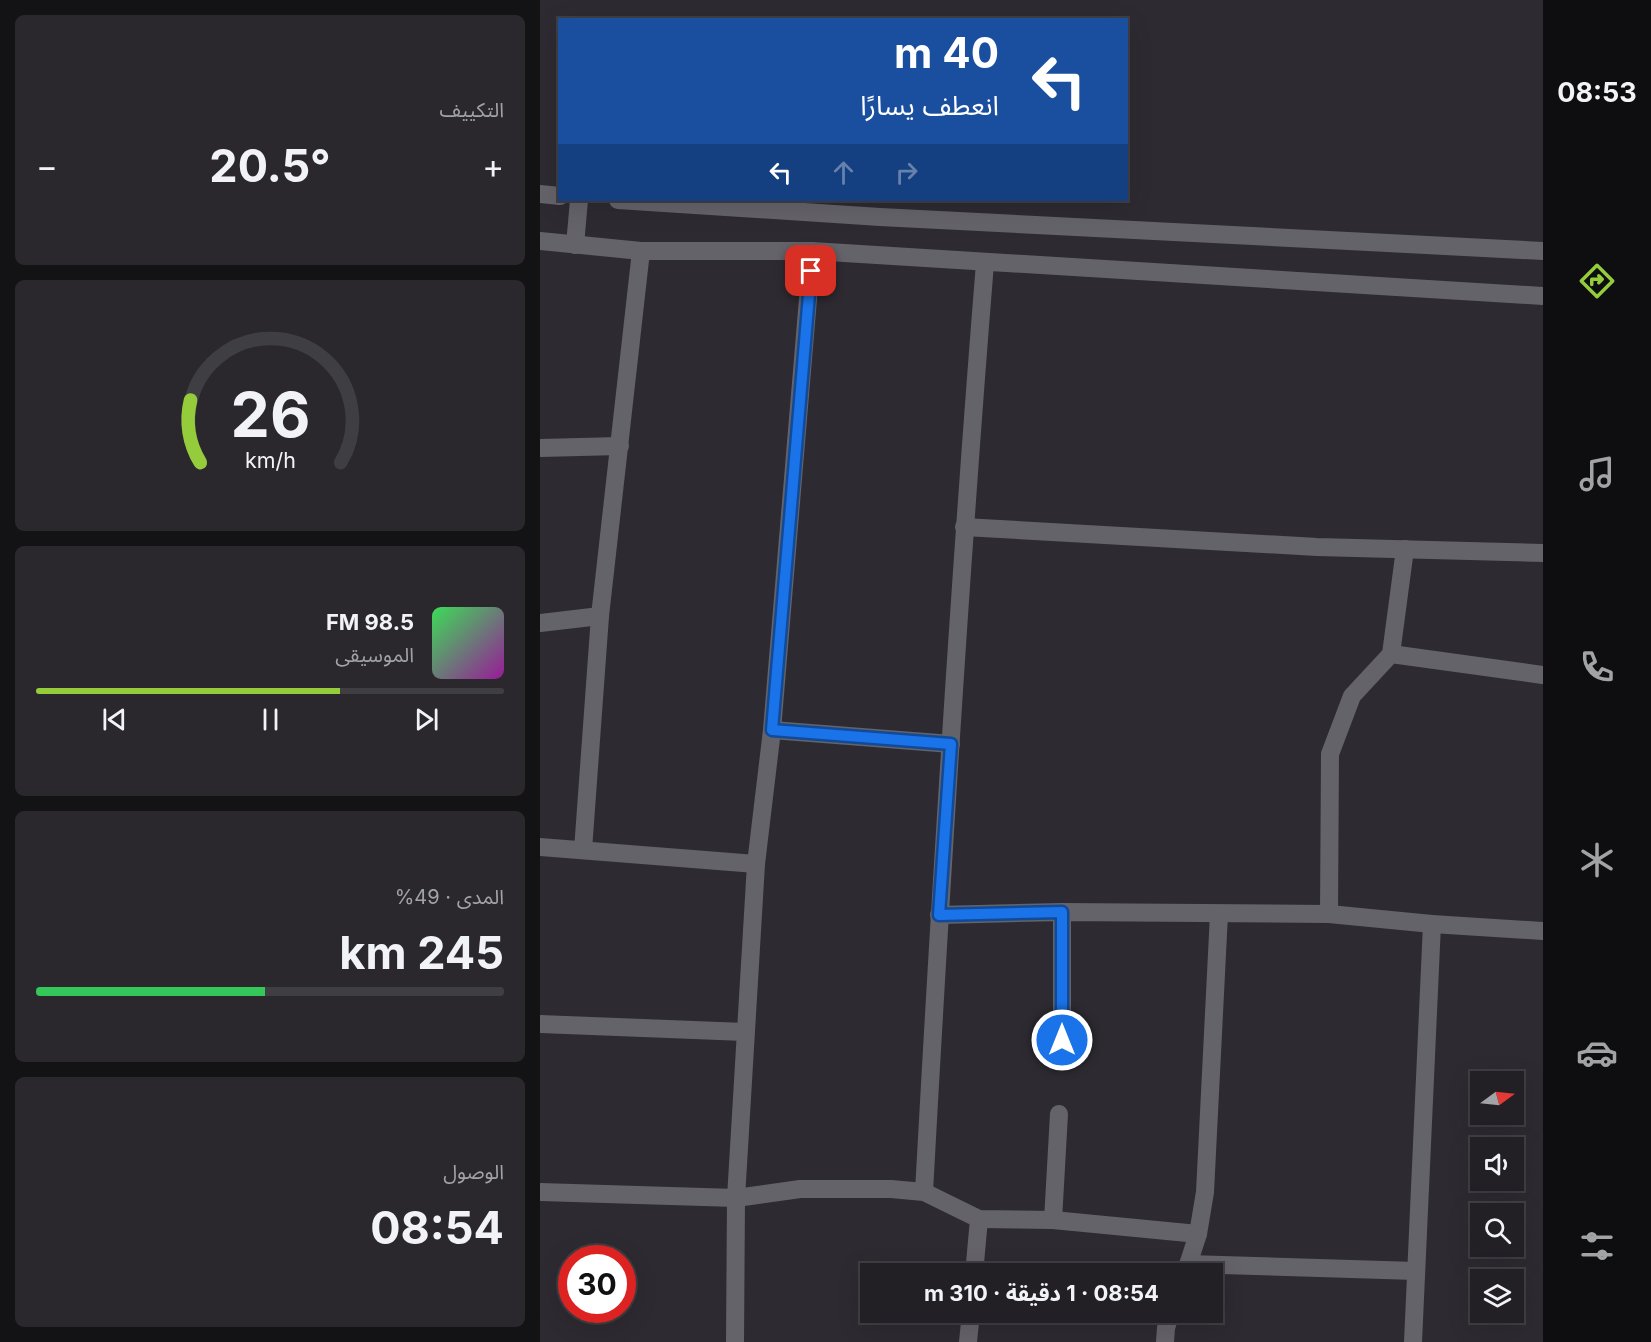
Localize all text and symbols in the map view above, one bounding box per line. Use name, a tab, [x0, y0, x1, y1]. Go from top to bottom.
text: 40 m	[894, 27, 999, 78]
icon: left	[1020, 42, 1098, 120]
text: 08:53	[1557, 76, 1637, 109]
text: انعطف يسارًا	[860, 89, 999, 122]
text: التكييف	[440, 98, 504, 122]
text: 20.5°	[209, 138, 331, 193]
text: −	[36, 146, 58, 186]
text: +	[482, 146, 504, 186]
icon: left	[764, 156, 797, 189]
icon: ahead	[827, 156, 860, 189]
icon: right	[890, 156, 923, 189]
pin	[785, 245, 836, 296]
icon: arrive	[794, 254, 827, 287]
icon: directions	[1576, 260, 1618, 302]
text: 26	[230, 377, 310, 452]
text: km/h	[245, 447, 295, 473]
icon: music	[1576, 453, 1618, 495]
text: 98.5 FM	[326, 609, 414, 635]
text: الموسيقى	[335, 643, 414, 667]
icon: phone	[1576, 646, 1618, 688]
icon: previous	[98, 703, 131, 736]
icon: pause	[254, 703, 287, 736]
icon: next	[410, 703, 443, 736]
icon: climate	[1576, 839, 1618, 881]
text: المدى · 49%	[395, 885, 504, 909]
text: 245 km	[339, 925, 504, 980]
position arrow	[1030, 1008, 1094, 1072]
icon: car	[1576, 1032, 1618, 1074]
north arrow	[1470, 1071, 1524, 1125]
map controls	[1470, 1071, 1524, 1323]
button: sound	[1470, 1137, 1524, 1191]
text: الوصول	[443, 1160, 504, 1184]
text: 08:54	[370, 1200, 504, 1255]
button: search	[1470, 1203, 1524, 1257]
icon: filters	[1576, 1225, 1618, 1267]
speed limit sign: 30	[558, 1245, 636, 1323]
button: layers	[1470, 1269, 1524, 1323]
text: 08:54 · 1 دقيقة · 310 m	[924, 1280, 1159, 1306]

